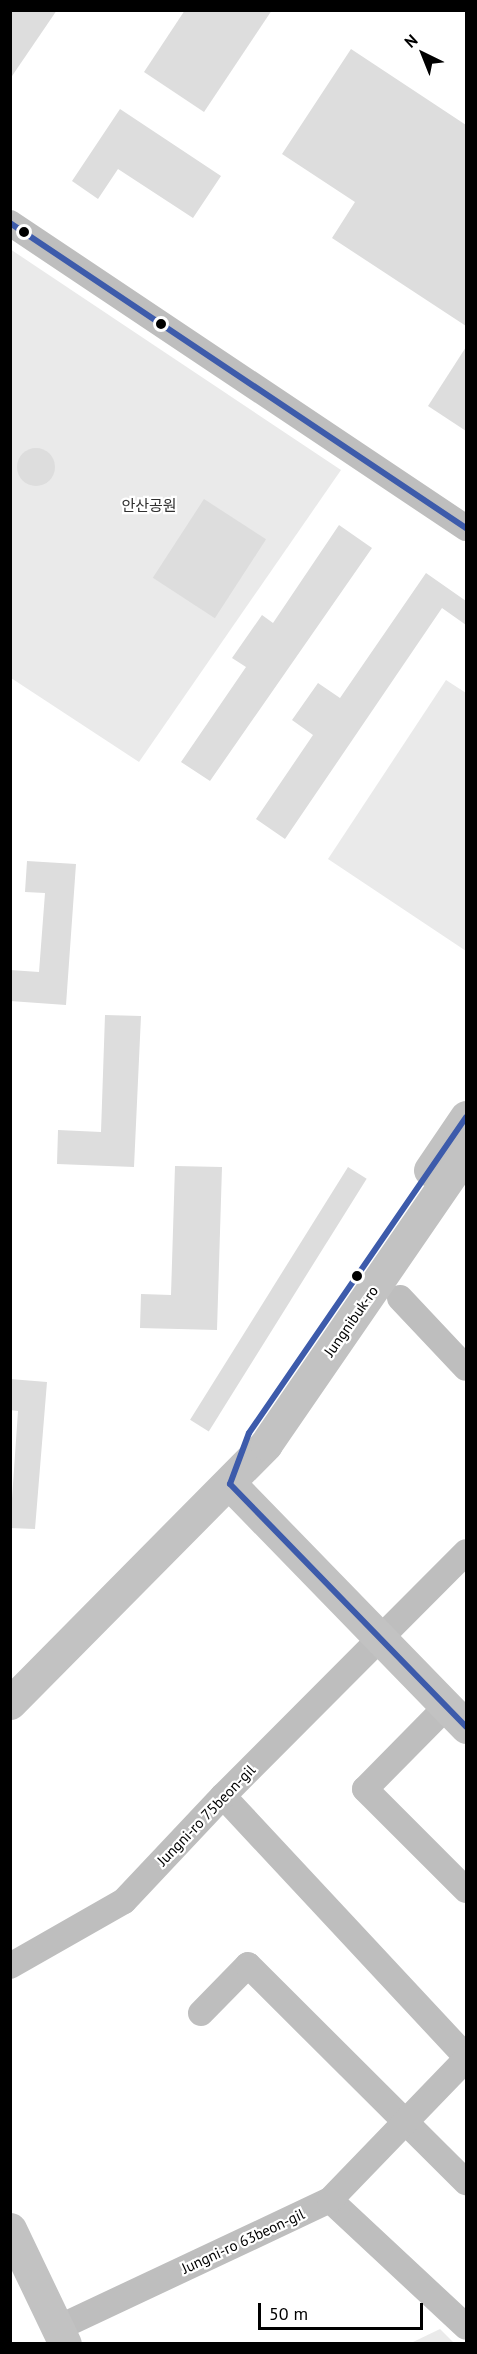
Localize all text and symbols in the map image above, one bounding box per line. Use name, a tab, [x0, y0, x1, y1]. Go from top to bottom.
north arrow	[393, 24, 453, 84]
text: N	[400, 30, 421, 52]
unlabelled marker	[18, 226, 30, 238]
unlabelled marker	[155, 318, 167, 330]
park label: 안산공원	[121, 497, 177, 515]
unlabelled marker	[351, 1270, 363, 1282]
street label: Jungnibuk-ro	[320, 1282, 382, 1360]
street label: Jungni-ro 75beon-gil	[153, 1761, 259, 1869]
street label: Jungni-ro 63beon-gil	[179, 2205, 307, 2277]
scale bar	[261, 2291, 426, 2329]
text: 50 m	[269, 2302, 308, 2325]

